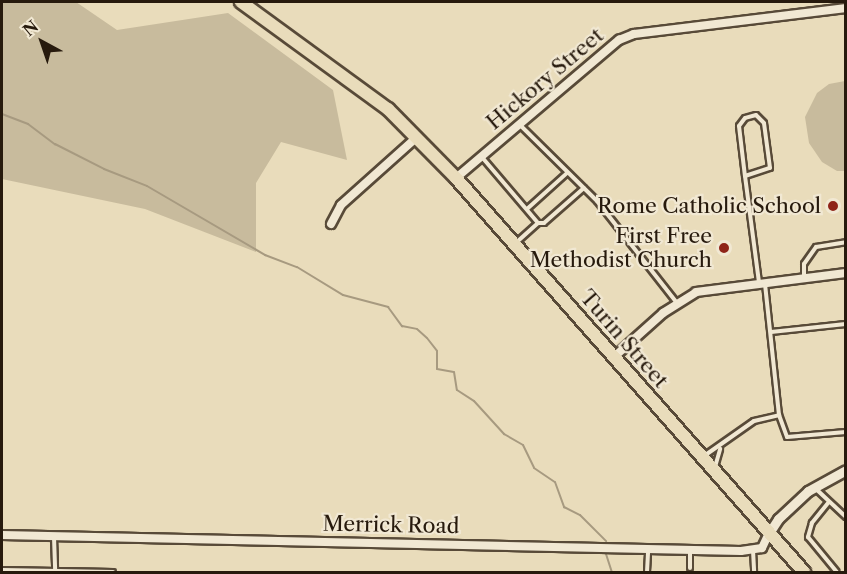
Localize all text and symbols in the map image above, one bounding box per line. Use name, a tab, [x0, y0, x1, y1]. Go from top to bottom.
north arrow	[12, 12, 72, 72]
text: N	[19, 16, 42, 40]
street label: Hickory Street	[481, 23, 609, 135]
place label: Rome Catholic School	[597, 193, 821, 219]
marker: Rome Catholic School	[826, 199, 840, 213]
place label: First Free Methodist Church	[530, 223, 712, 273]
marker: First Free Methodist Church	[717, 241, 731, 255]
street label: Turin Street	[575, 285, 673, 393]
street label: Merrick Road	[322, 511, 460, 539]

